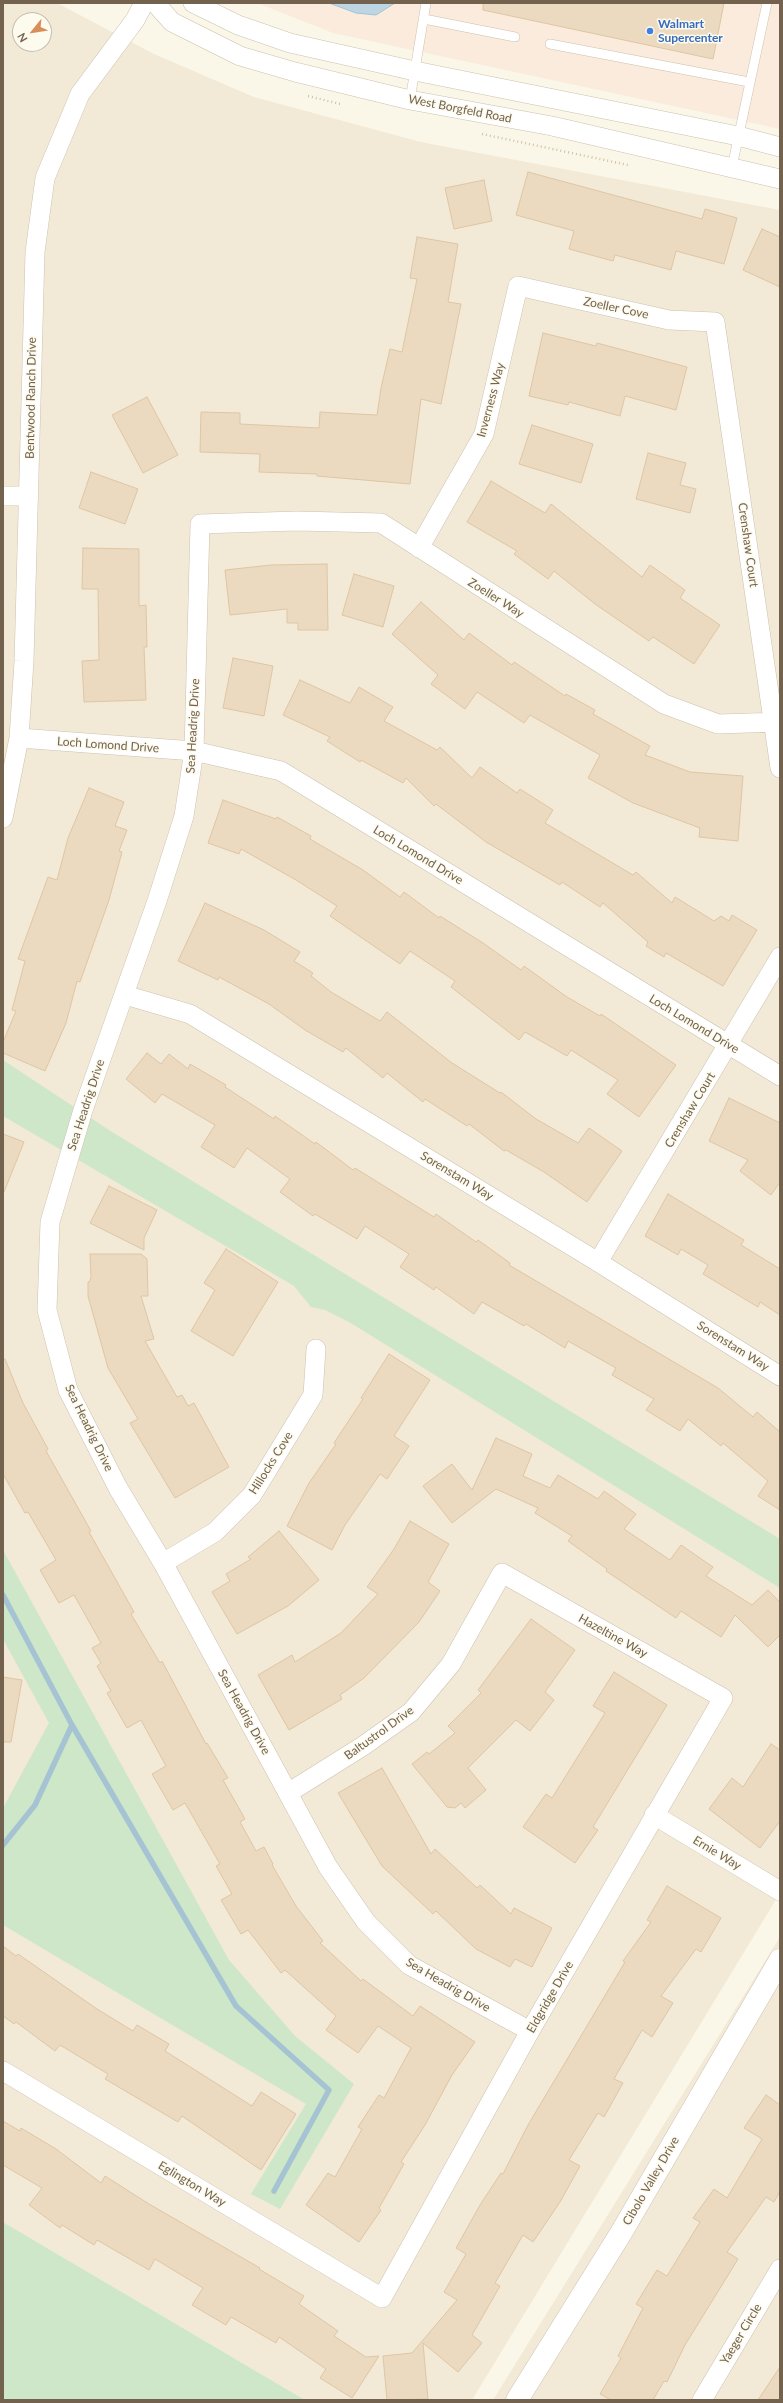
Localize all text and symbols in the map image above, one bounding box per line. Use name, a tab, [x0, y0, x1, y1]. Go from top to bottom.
north arrow	[12, 12, 52, 52]
place label: Walmart Supercenter	[658, 17, 723, 45]
marker: Walmart Supercenter	[645, 26, 655, 36]
text: N	[14, 31, 30, 45]
street label: West Borgfeld Road	[407, 92, 513, 126]
street label: Zoeller Cove	[582, 294, 650, 322]
street label: Bentwood Ranch Drive	[23, 337, 39, 459]
street label: Inverness Way	[474, 361, 508, 439]
street label: Crenshaw Court	[735, 502, 761, 588]
street label: Zoeller Way	[465, 575, 527, 621]
street label: Sea Headrig Drive	[183, 678, 203, 774]
street label: Loch Lomond Drive	[56, 734, 160, 756]
street label: Loch Lomond Drive	[370, 822, 466, 888]
street label: Loch Lomond Drive	[646, 991, 742, 1057]
street label: Sea Headrig Drive	[64, 1058, 108, 1152]
street label: Crenshaw Court	[662, 1070, 718, 1150]
street label: Sorenstam Way	[418, 1149, 496, 1203]
street label: Sorenstam Way	[694, 1318, 772, 1374]
street label: Sea Headrig Drive	[62, 1382, 116, 1474]
street label: Hillocks Cove	[246, 1429, 296, 1497]
street label: Hazeltine Way	[576, 1611, 650, 1661]
street label: Sea Headrig Drive	[215, 1667, 273, 1757]
street label: Baltustrol Drive	[341, 1703, 417, 1763]
street label: Ernie Way	[690, 1833, 744, 1873]
street label: Sea Headrig Drive	[403, 1955, 493, 2015]
street label: Eldgridge Drive	[524, 1958, 576, 2036]
street label: Cibolo Valley Drive	[620, 2134, 682, 2228]
street label: Eglington Way	[156, 2158, 228, 2210]
street label: Yaeger Circle	[717, 2301, 765, 2367]

